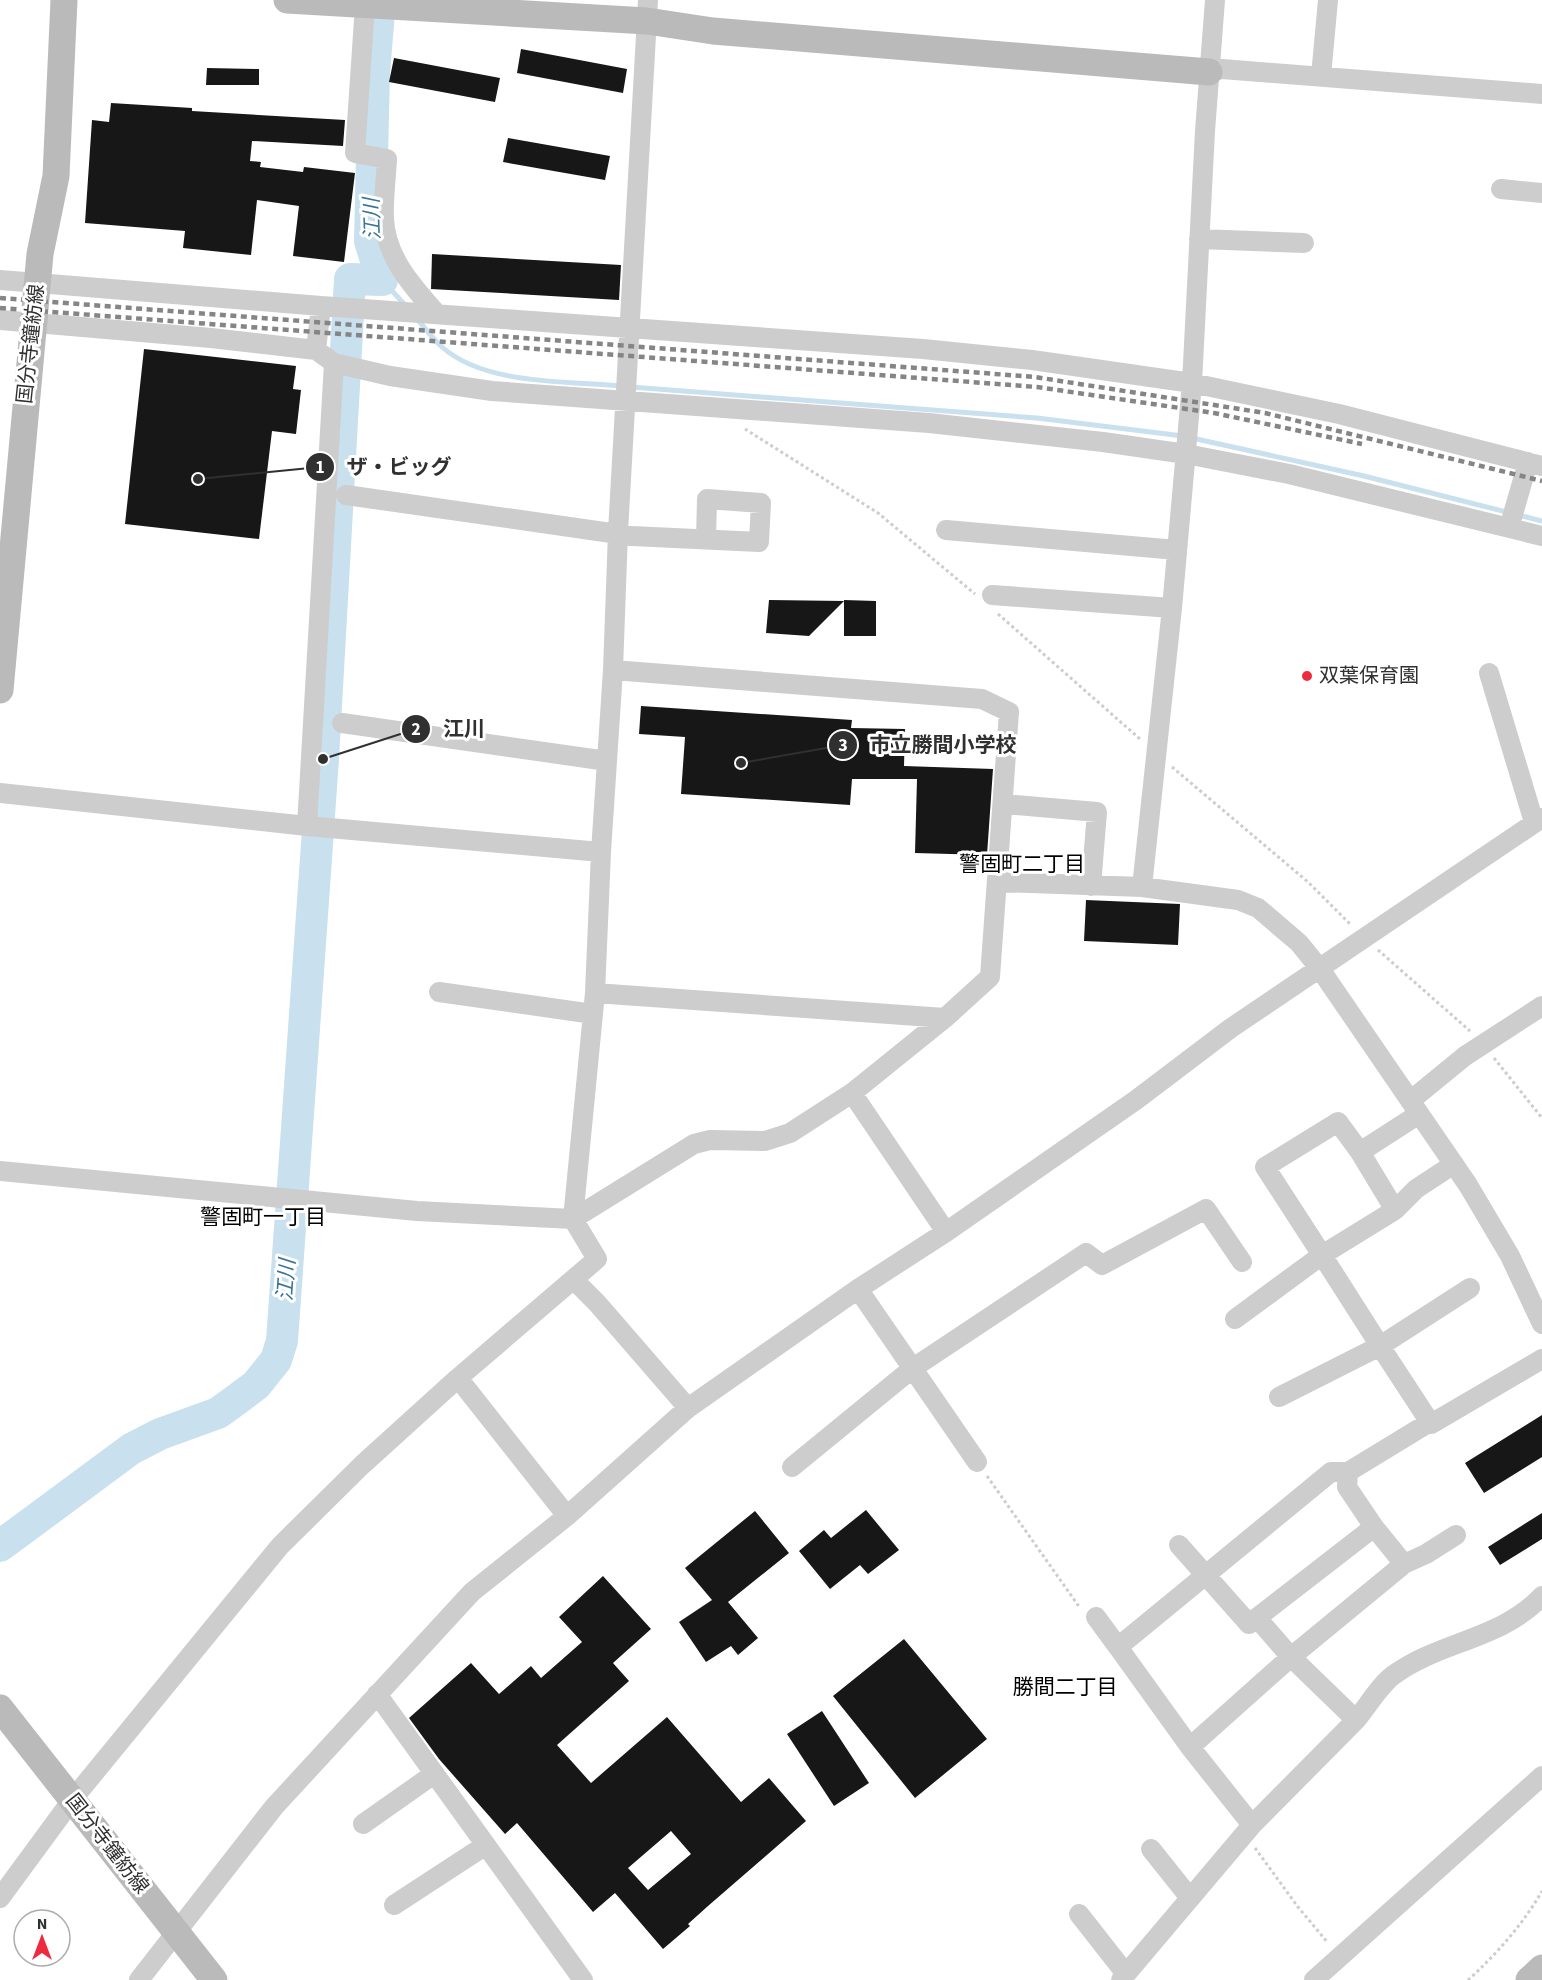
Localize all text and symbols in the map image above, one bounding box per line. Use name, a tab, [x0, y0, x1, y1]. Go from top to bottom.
water label: 江川	[356, 195, 388, 241]
street label: 国分寺鐘紡線	[11, 283, 51, 405]
callout: ザ・ビッグ	[305, 447, 464, 486]
text: ザ・ビッグ	[347, 452, 452, 482]
text: 1	[315, 455, 325, 480]
place label: 双葉保育園	[1319, 662, 1419, 690]
marker: 双葉保育園	[1300, 669, 1314, 683]
callout: 江川	[401, 709, 497, 748]
text: 江川	[443, 714, 485, 744]
text: 2	[411, 717, 421, 742]
callout: 市立勝間小学校	[828, 726, 1029, 765]
text: 市立勝間小学校	[870, 730, 1017, 760]
text: 3	[838, 733, 848, 758]
district label: 警固町二丁目	[959, 849, 1085, 879]
district label: 警固町一丁目	[200, 1202, 326, 1232]
water label: 江川	[270, 1256, 303, 1302]
district label: 勝間二丁目	[1013, 1672, 1118, 1702]
street label: 国分寺鐘紡線	[59, 1788, 155, 1900]
north arrow	[12, 1908, 72, 1968]
text: N	[37, 1913, 47, 1935]

